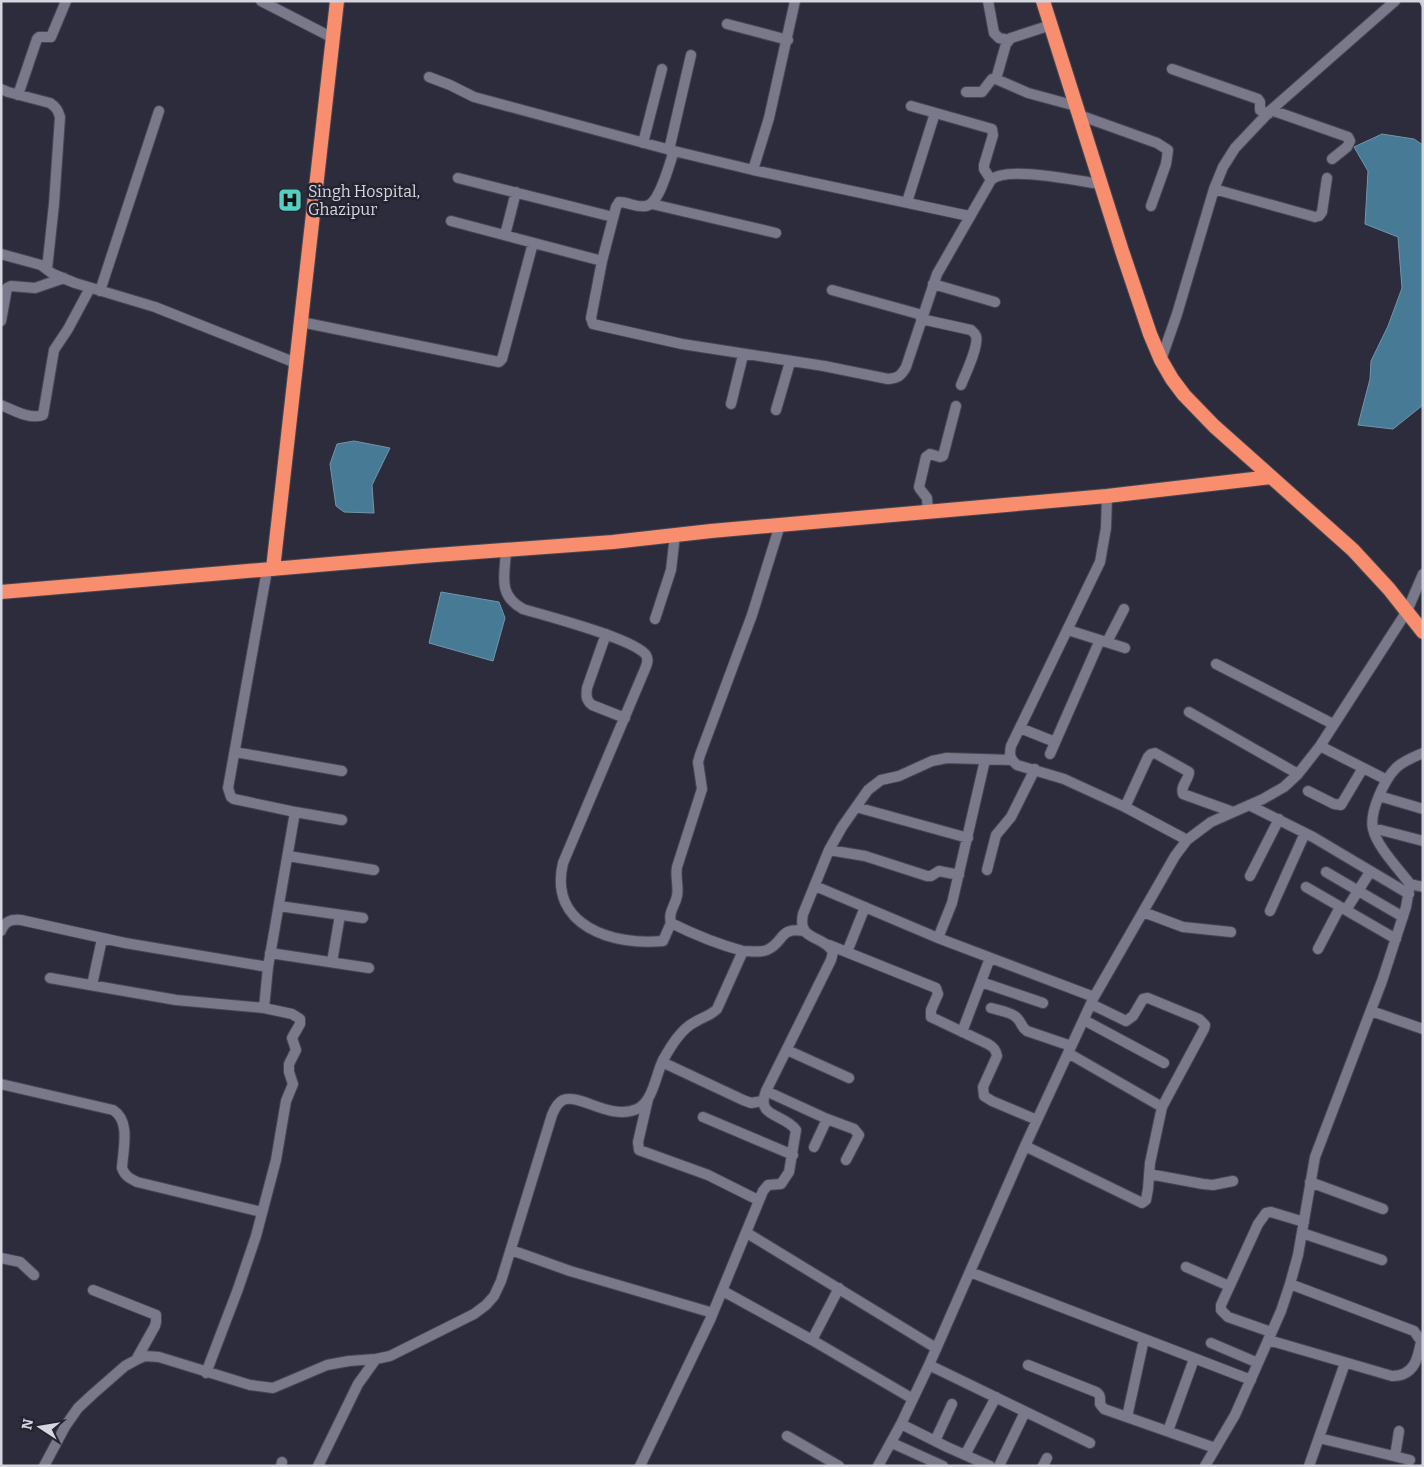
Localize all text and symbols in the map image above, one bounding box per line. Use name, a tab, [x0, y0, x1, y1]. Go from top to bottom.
place label: Singh Hospital, Ghazipur	[308, 182, 420, 219]
hospital icon: Singh Hospital, Ghazipur	[277, 187, 303, 213]
north arrow	[15, 1402, 65, 1452]
text: N	[18, 1417, 37, 1431]

